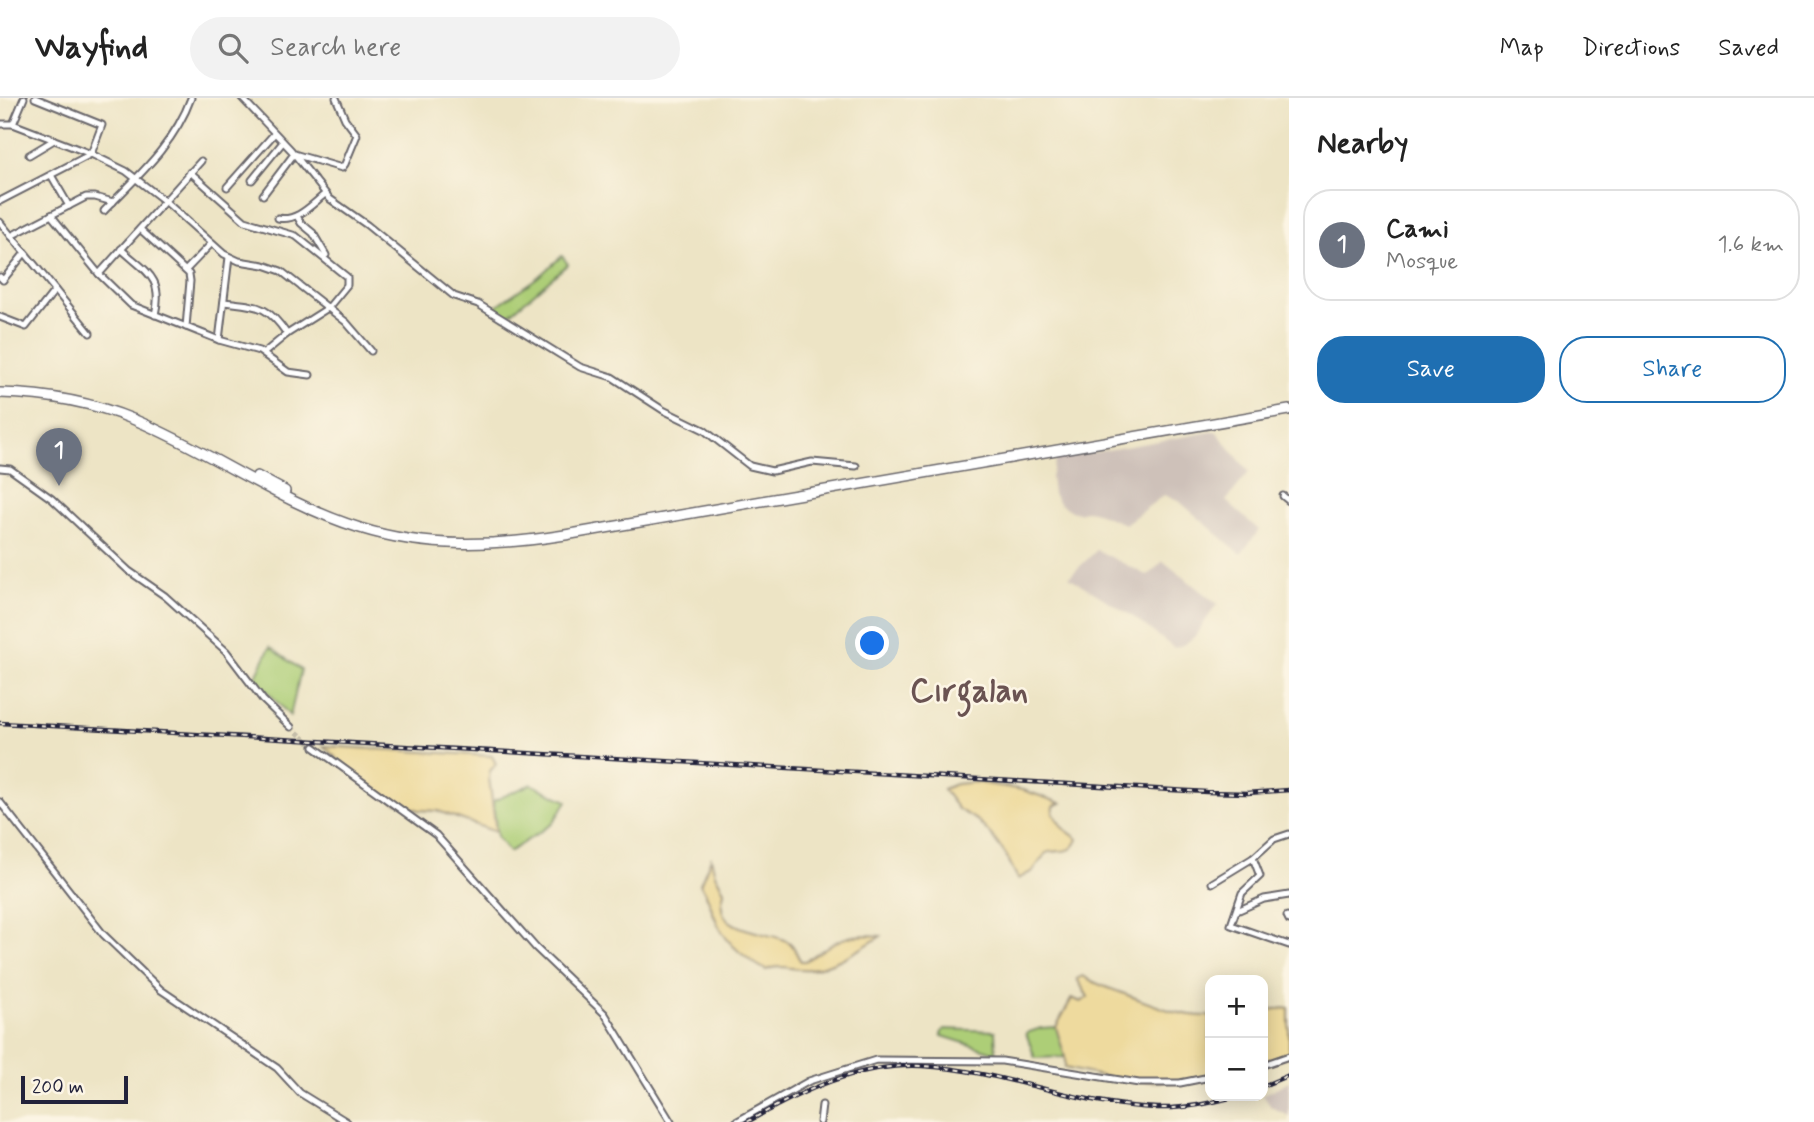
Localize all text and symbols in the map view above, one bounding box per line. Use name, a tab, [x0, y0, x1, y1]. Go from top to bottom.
search box	[190, 17, 680, 80]
text: Wayfind	[35, 26, 148, 70]
icon: search	[214, 29, 252, 67]
text: Search here	[270, 31, 401, 65]
text: Map	[1500, 33, 1544, 64]
text: Directions	[1582, 33, 1680, 64]
text: Saved	[1718, 33, 1779, 64]
text: Nearby	[1317, 124, 1408, 163]
text: Cami	[1386, 213, 1449, 247]
text: 1	[1337, 230, 1347, 260]
text: 1.6 km	[1717, 230, 1784, 260]
text: Mosque	[1386, 247, 1458, 277]
button: Save	[1317, 336, 1545, 403]
button: Share	[1559, 336, 1786, 403]
pin: 1	[36, 428, 82, 486]
your location	[855, 626, 889, 660]
district label: Cırgalan	[910, 670, 1028, 718]
map controls	[1205, 975, 1268, 1101]
button: +	[1205, 975, 1268, 1038]
button: −	[1205, 1038, 1268, 1101]
scale bar	[21, 1073, 128, 1105]
text: 200 m	[32, 1075, 84, 1100]

